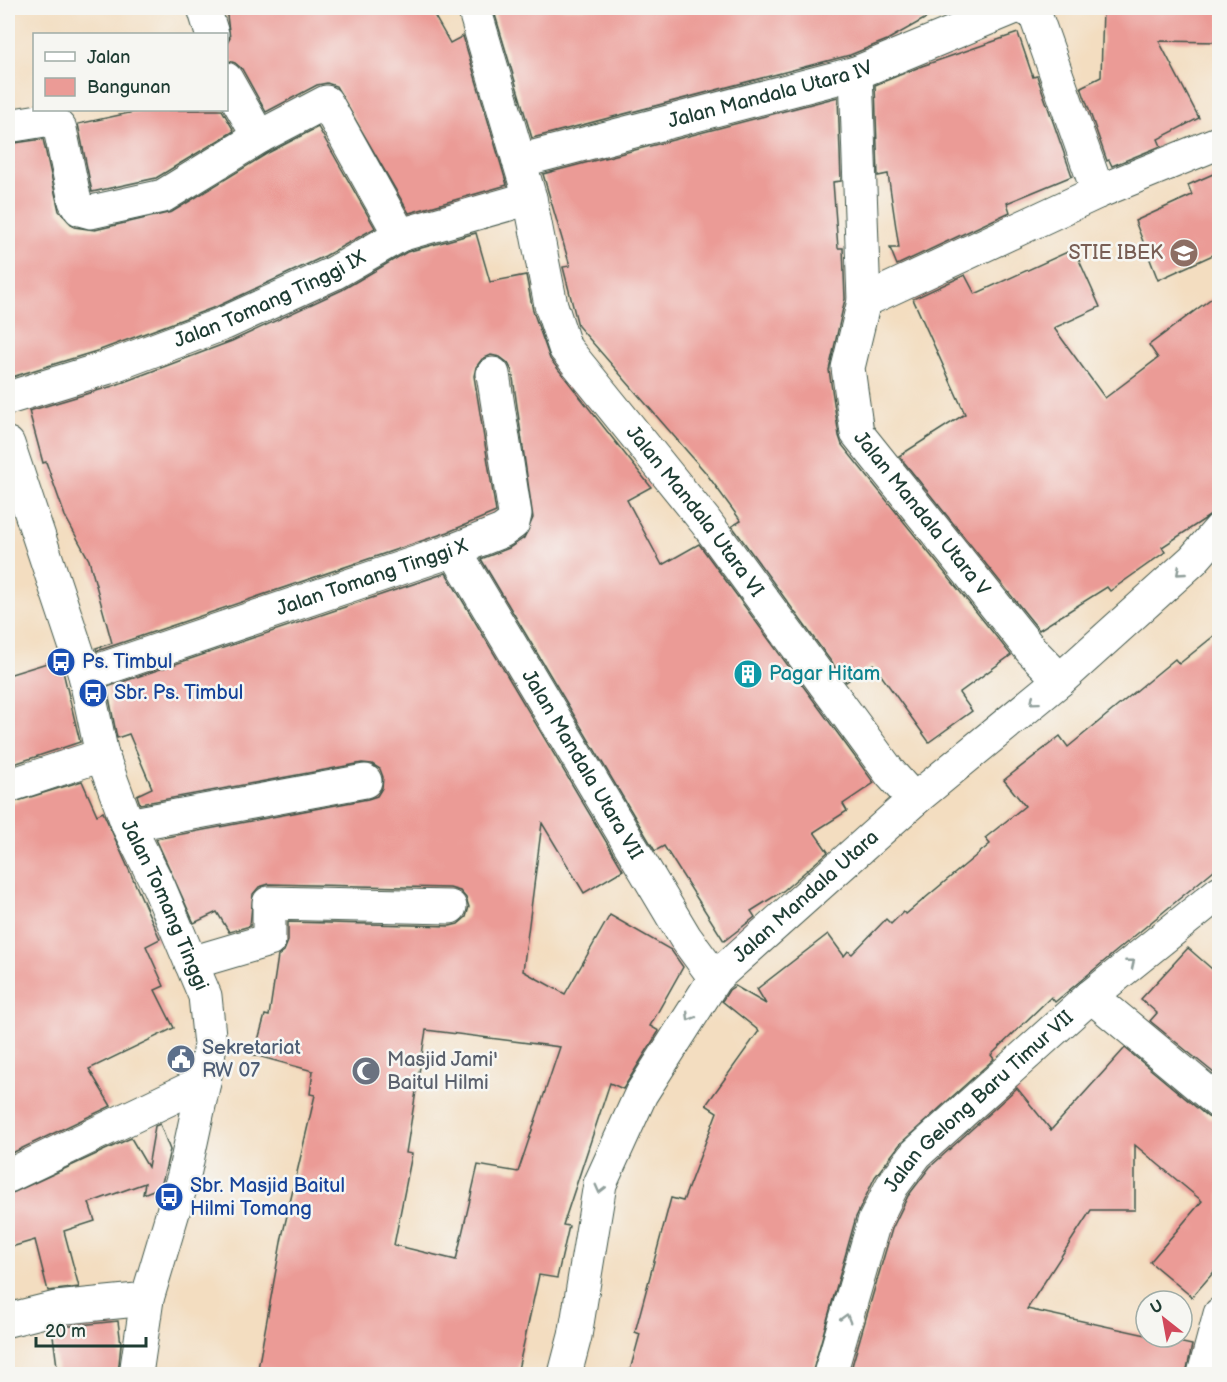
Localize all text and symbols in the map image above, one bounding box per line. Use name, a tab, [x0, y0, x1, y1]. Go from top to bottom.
legend	[33, 33, 228, 111]
text: Jalan	[87, 47, 130, 68]
street label: Jalan Mandala Utara IV	[665, 55, 877, 134]
text: Bangunan	[87, 77, 171, 98]
school or university icon: STIE IBEK	[1168, 237, 1200, 269]
place label: STIE IBEK	[1068, 241, 1163, 265]
street label: Jalan Tomang Tinggi IX	[171, 245, 370, 353]
street label: Jalan Mandala Utara VI	[621, 421, 769, 602]
street label: Jalan Mandala Utara V	[848, 426, 995, 601]
street label: Jalan Tomang Tinggi X	[273, 534, 472, 621]
one-way arrow	[1176, 565, 1187, 576]
bus stop icon: Ps. Timbul	[45, 646, 77, 678]
place label: Ps. Timbul	[82, 650, 172, 674]
building icon: Pagar Hitam	[732, 658, 764, 690]
place label: Pagar Hitam	[769, 662, 880, 686]
street label: Jalan Mandala Utara VII	[516, 665, 648, 864]
bus stop icon: Sbr. Ps. Timbul	[77, 677, 109, 709]
place label: Sbr. Ps. Timbul	[114, 681, 243, 705]
one-way arrow	[1030, 694, 1041, 705]
street label: Jalan Tomang Tinggi	[115, 816, 213, 994]
street label: Jalan Mandala Utara	[728, 825, 884, 968]
one-way arrow	[1124, 960, 1135, 971]
street label: Jalan Gelong Baru Timur VII	[879, 1006, 1078, 1196]
one-way arrow	[687, 1010, 698, 1021]
place label: Sekretariat RW 07	[202, 1036, 301, 1083]
public building icon: Sekretariat RW 07	[165, 1043, 197, 1075]
place label: Masjid Jami' Baitul Hilmi	[387, 1048, 498, 1095]
mosque icon: Masjid Jami' Baitul Hilmi	[350, 1055, 382, 1087]
place label: Sbr. Masjid Baitul Hilmi Tomang	[190, 1174, 345, 1221]
bus stop icon: Sbr. Masjid Baitul Hilmi Tomang	[153, 1181, 185, 1213]
one-way arrow	[595, 1183, 608, 1193]
north arrow	[1134, 1289, 1194, 1349]
text: U	[1147, 1296, 1167, 1319]
scale bar	[36, 1310, 146, 1348]
one-way arrow	[839, 1313, 851, 1324]
text: 20 m	[45, 1321, 86, 1342]

